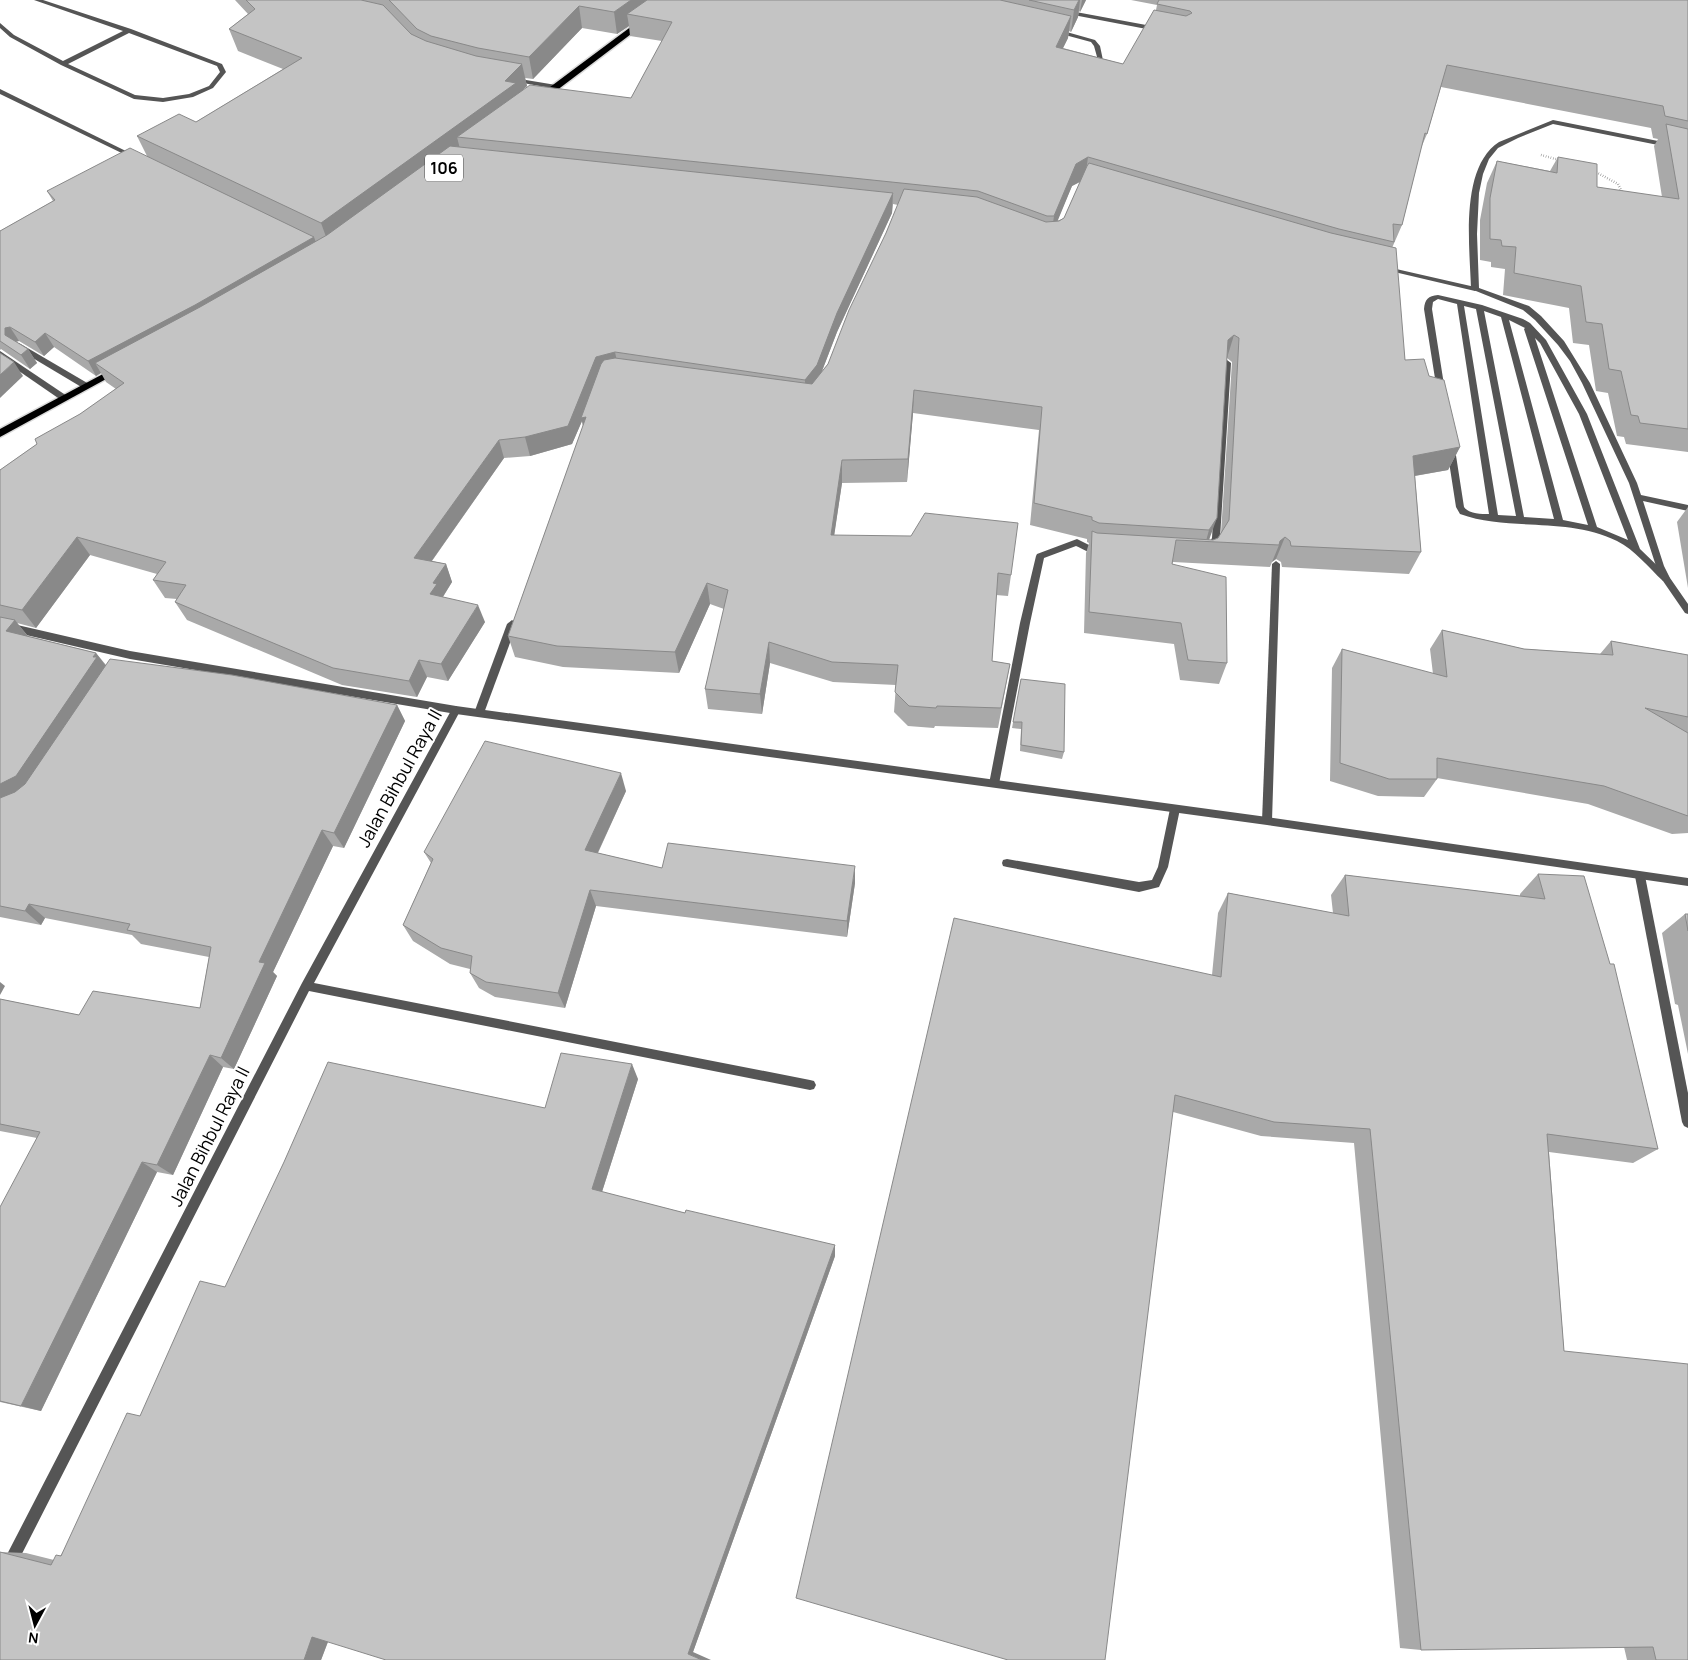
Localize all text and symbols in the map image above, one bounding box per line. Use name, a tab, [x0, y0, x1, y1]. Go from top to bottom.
road number: 106	[425, 154, 463, 182]
street label: Jalan Bihbul Raya II	[351, 705, 447, 851]
street label: Jalan Bihbul Raya II	[163, 1062, 255, 1210]
north arrow	[10, 1600, 60, 1650]
text: N	[27, 1628, 40, 1648]

